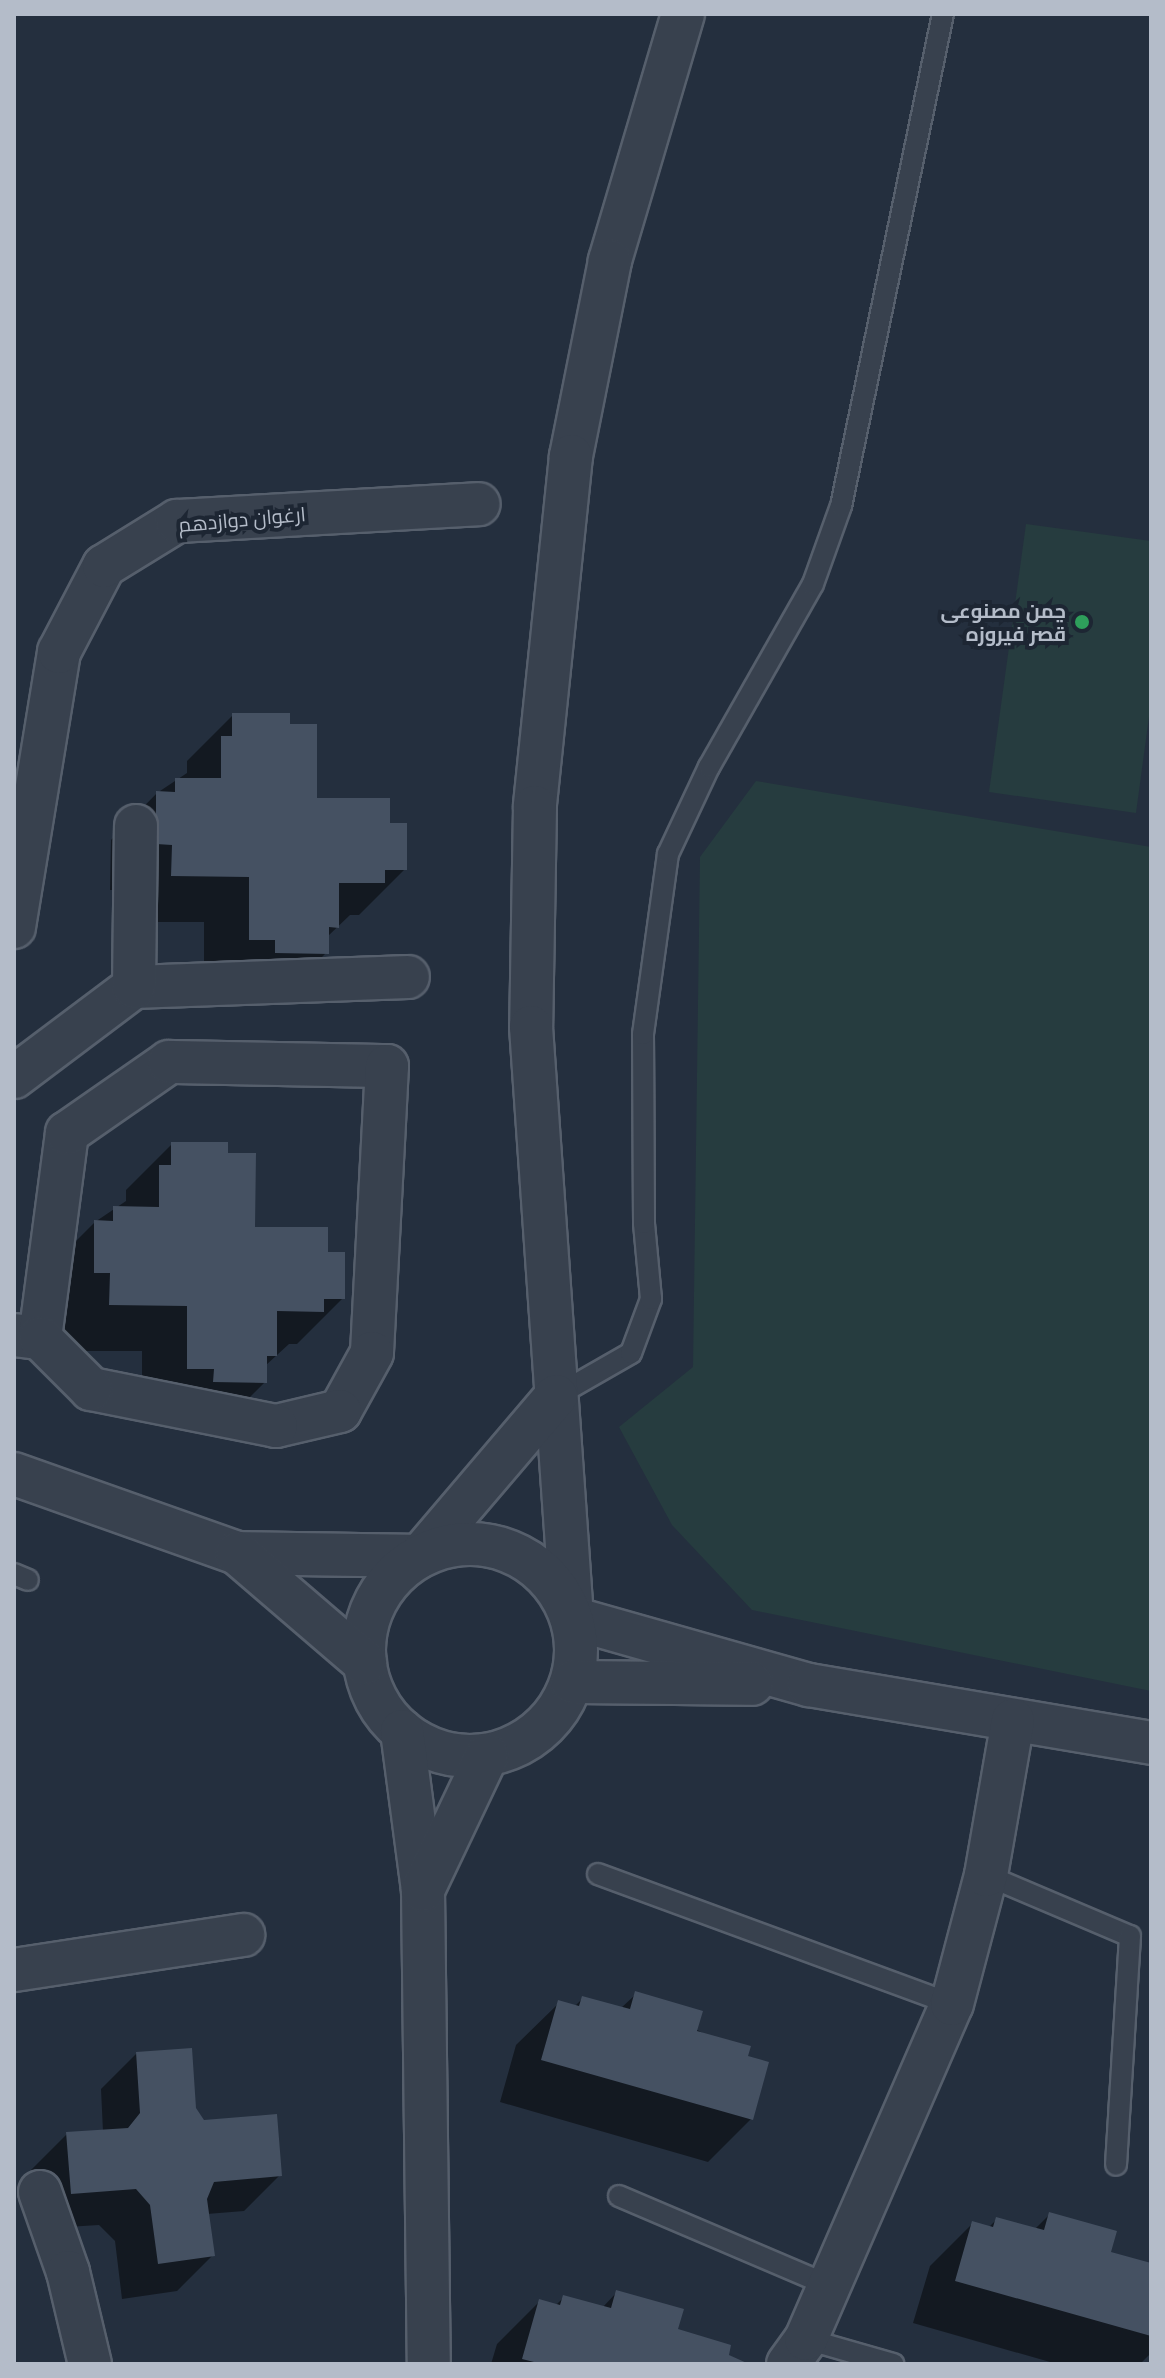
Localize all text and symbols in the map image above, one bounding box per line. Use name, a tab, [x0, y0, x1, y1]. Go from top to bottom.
street label: ارغوان دوازدهم	[177, 501, 307, 537]
place label: چمن مصنوعی قصر فیروزه	[940, 598, 1066, 645]
marker: چمن مصنوعی قصر فیروزه	[1073, 613, 1091, 631]

